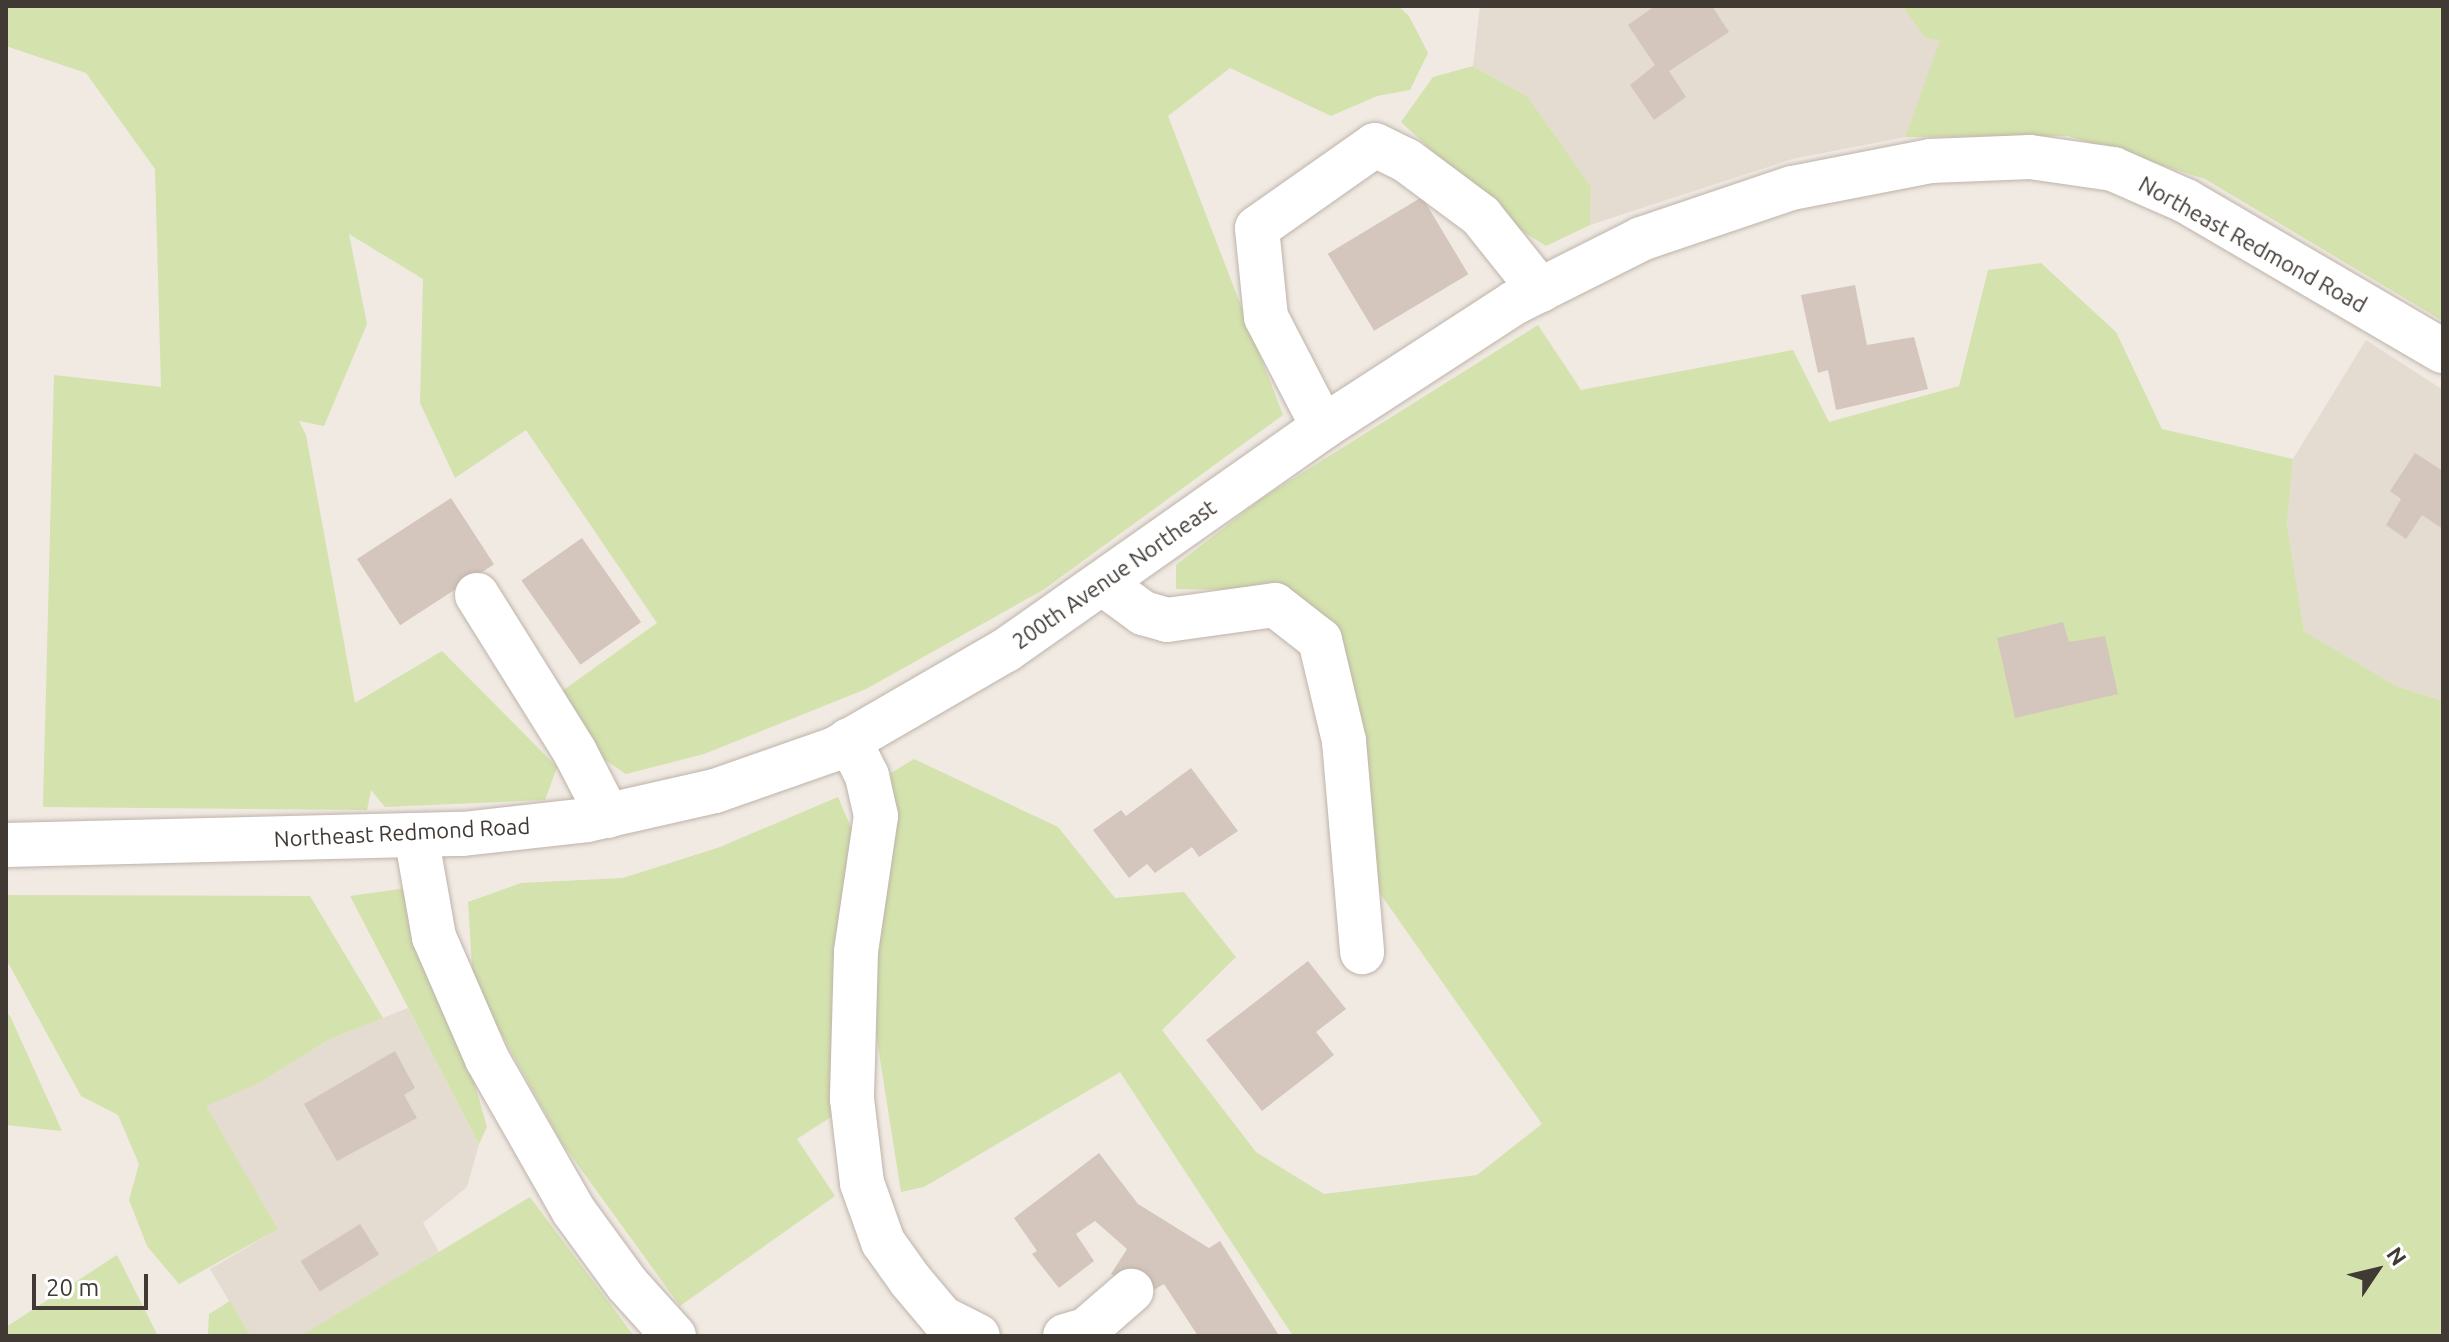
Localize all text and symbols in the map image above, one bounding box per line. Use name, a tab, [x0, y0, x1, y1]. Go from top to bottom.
street label: Northeast Redmond Road	[2134, 170, 2372, 318]
street label: 200th Avenue Northeast	[1007, 494, 1221, 654]
street label: Northeast Redmond Road	[273, 812, 531, 852]
north arrow	[2337, 1230, 2417, 1310]
text: N	[2382, 1242, 2412, 1270]
scale bar	[36, 1258, 152, 1308]
text: 20 m	[46, 1274, 99, 1301]

